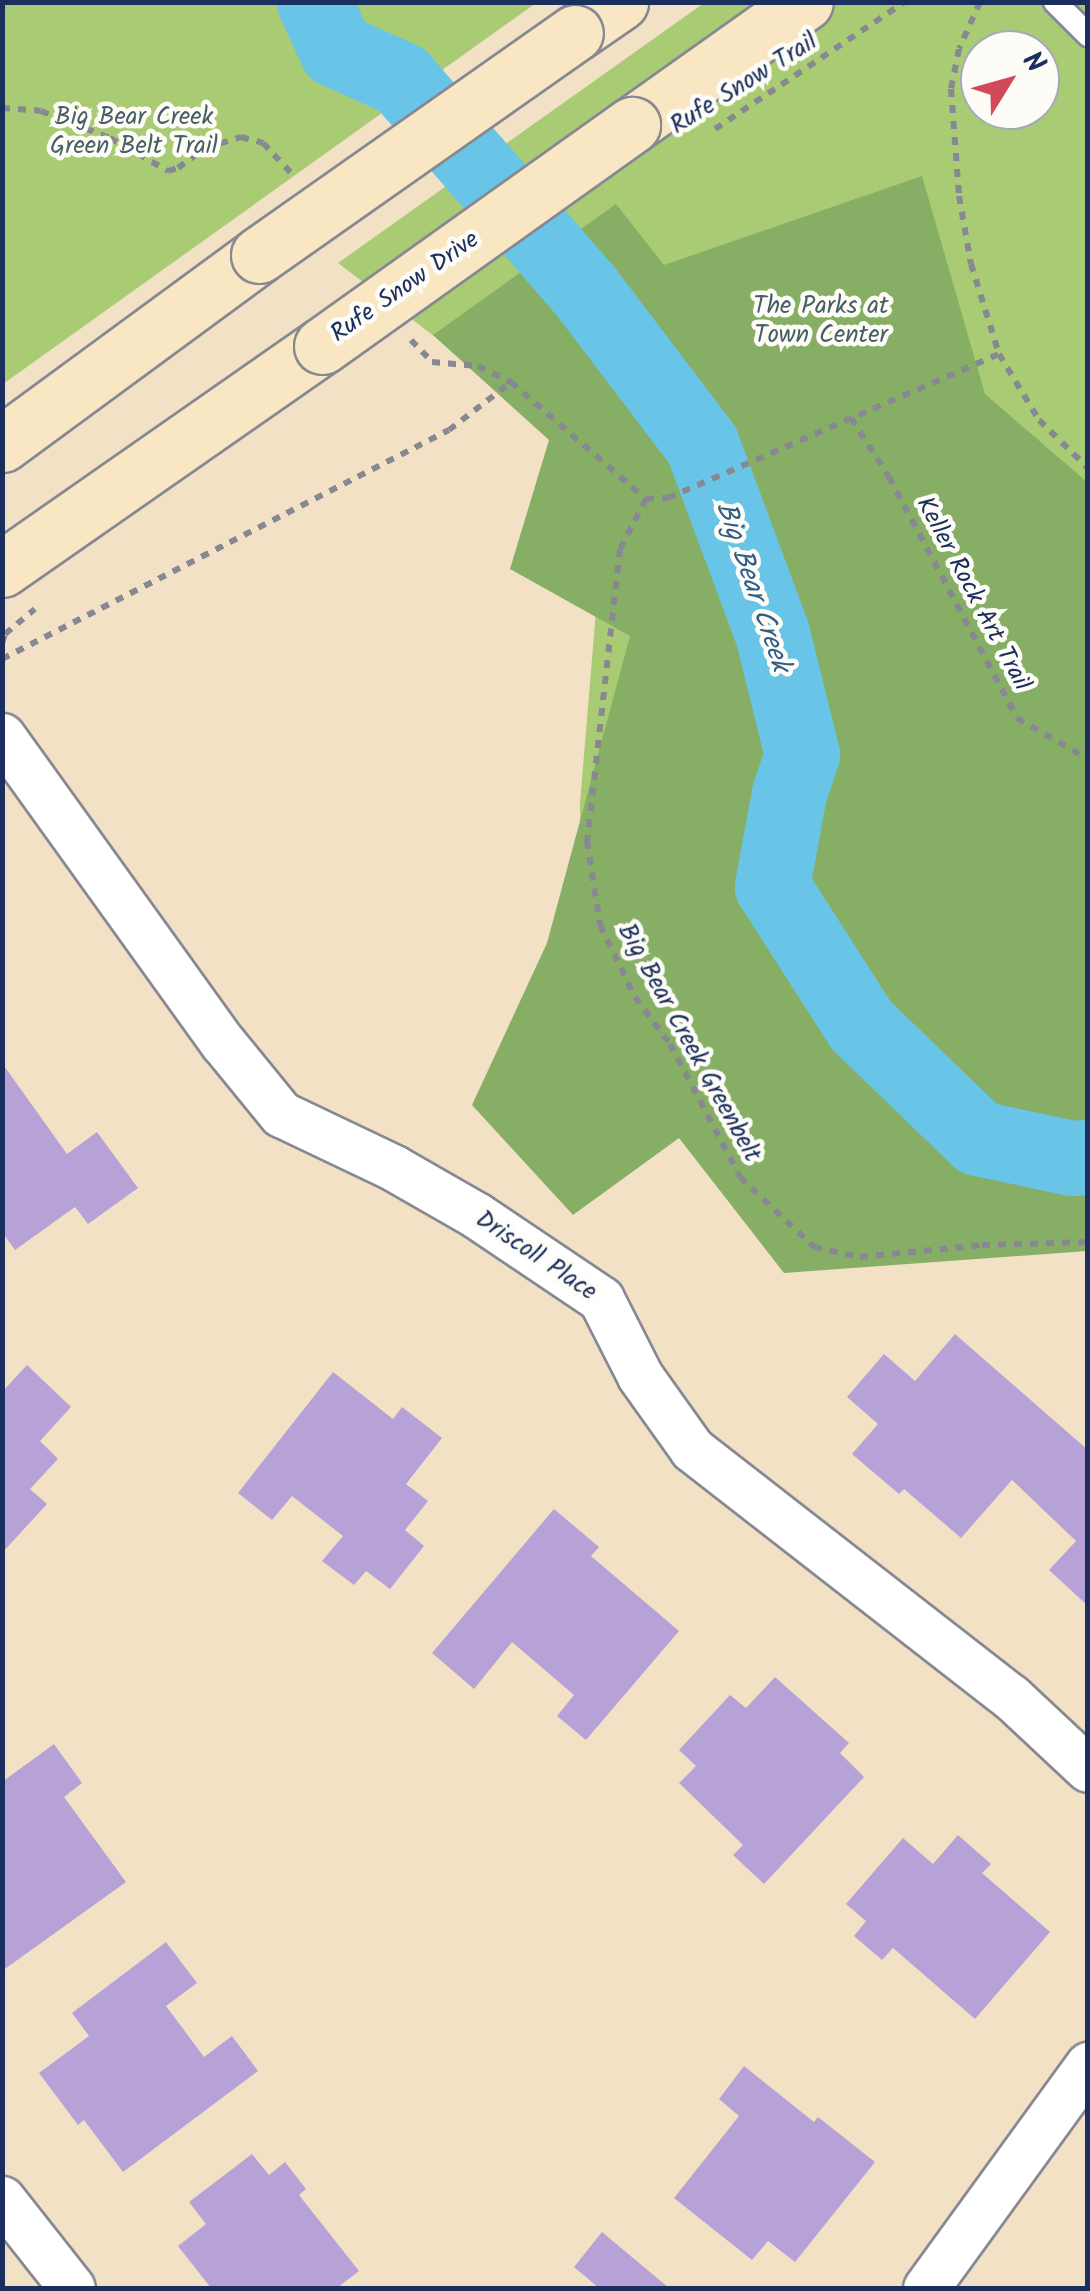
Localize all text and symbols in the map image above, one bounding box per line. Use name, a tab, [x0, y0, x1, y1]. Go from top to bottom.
street label: Rufe Snow Trail	[665, 27, 823, 141]
north arrow	[960, 30, 1060, 130]
text: N	[1009, 42, 1056, 83]
park label: Big Bear Creek Green Belt Trail	[50, 103, 218, 162]
street label: Rufe Snow Drive	[325, 225, 485, 349]
park label: The Parks at Town Center	[753, 292, 889, 351]
street label: Keller Rock Art Trail	[909, 492, 1037, 696]
water label: Big Bear Creek	[707, 498, 797, 676]
street label: Big Bear Creek Greenbelt	[611, 919, 767, 1167]
street label: Driscoll Place	[470, 1205, 602, 1307]

